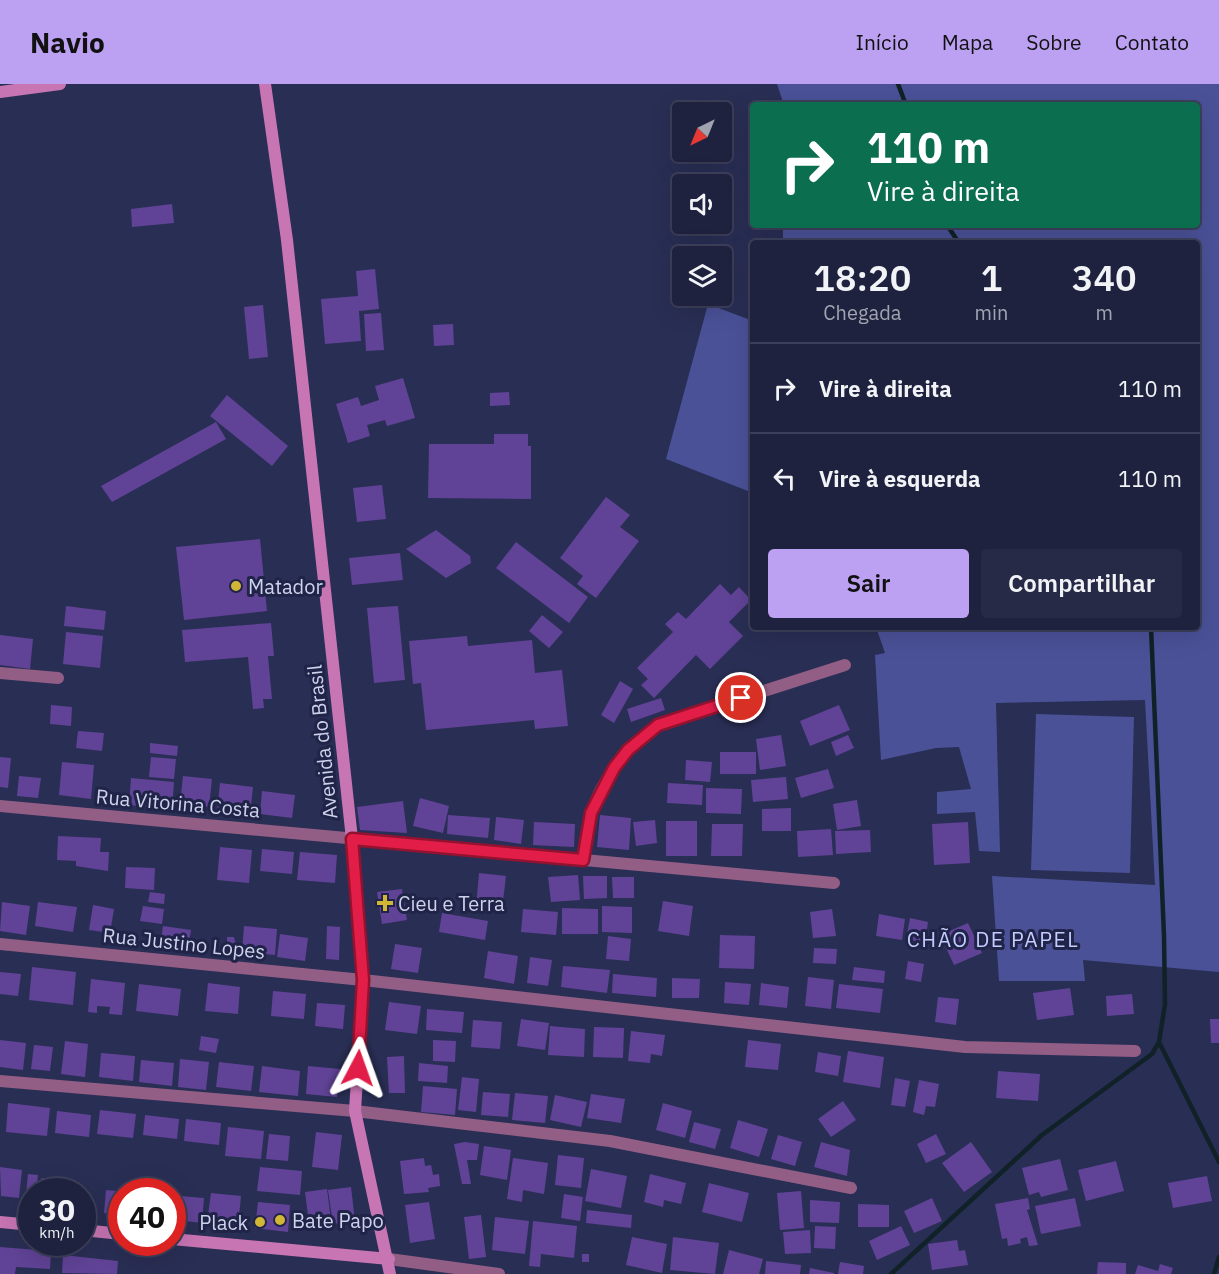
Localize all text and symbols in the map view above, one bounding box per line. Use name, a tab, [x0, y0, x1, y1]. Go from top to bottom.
text: Navio	[30, 24, 105, 61]
text: Início	[856, 28, 909, 56]
text: Mapa	[942, 28, 993, 56]
text: Sobre	[1026, 28, 1082, 56]
text: Contato	[1115, 28, 1189, 56]
north arrow	[672, 102, 732, 162]
map controls	[672, 102, 732, 306]
text: 110 m	[867, 120, 990, 175]
icon: right	[768, 126, 846, 204]
text: Vire à direita	[867, 173, 1020, 208]
button: sound	[672, 174, 732, 234]
button: layers	[672, 246, 732, 306]
text: 18:20	[813, 254, 911, 301]
text: 1	[981, 254, 1002, 301]
text: 340	[1072, 254, 1137, 301]
text: Chegada	[823, 299, 901, 326]
text: min	[975, 299, 1008, 326]
text: m	[1095, 299, 1113, 326]
icon: right	[768, 372, 801, 405]
text: Vire à direita	[819, 374, 952, 403]
text: 110 m	[1118, 374, 1182, 403]
icon: left	[768, 462, 801, 495]
text: Vire à esquerda	[819, 464, 981, 493]
text: 110 m	[1118, 464, 1182, 493]
button: Sair	[768, 549, 969, 618]
button: Compartilhar	[981, 549, 1182, 618]
place label: Matador	[248, 573, 323, 600]
marker: Matador	[229, 579, 243, 593]
street label: Avenida do Brasil	[300, 663, 344, 821]
pin	[715, 672, 766, 723]
icon: arrive	[724, 681, 757, 714]
street label: Rua Vitorina Costa	[95, 782, 262, 824]
place label: Cieu e Terra	[398, 890, 505, 917]
marker: Cieu e Terra	[376, 894, 394, 912]
street label: Rua Justino Lopes	[101, 921, 267, 965]
district label: CHÃO DE PAPEL	[907, 925, 1079, 953]
position arrow	[326, 1036, 390, 1100]
speed limit sign: 40	[108, 1178, 186, 1256]
text: 30	[39, 1190, 75, 1229]
place label: Bate Papo	[292, 1207, 384, 1234]
place label: Plack	[199, 1209, 248, 1236]
marker: Bate Papo	[273, 1213, 287, 1227]
marker: Plack	[253, 1215, 267, 1229]
text: km/h	[39, 1223, 75, 1242]

